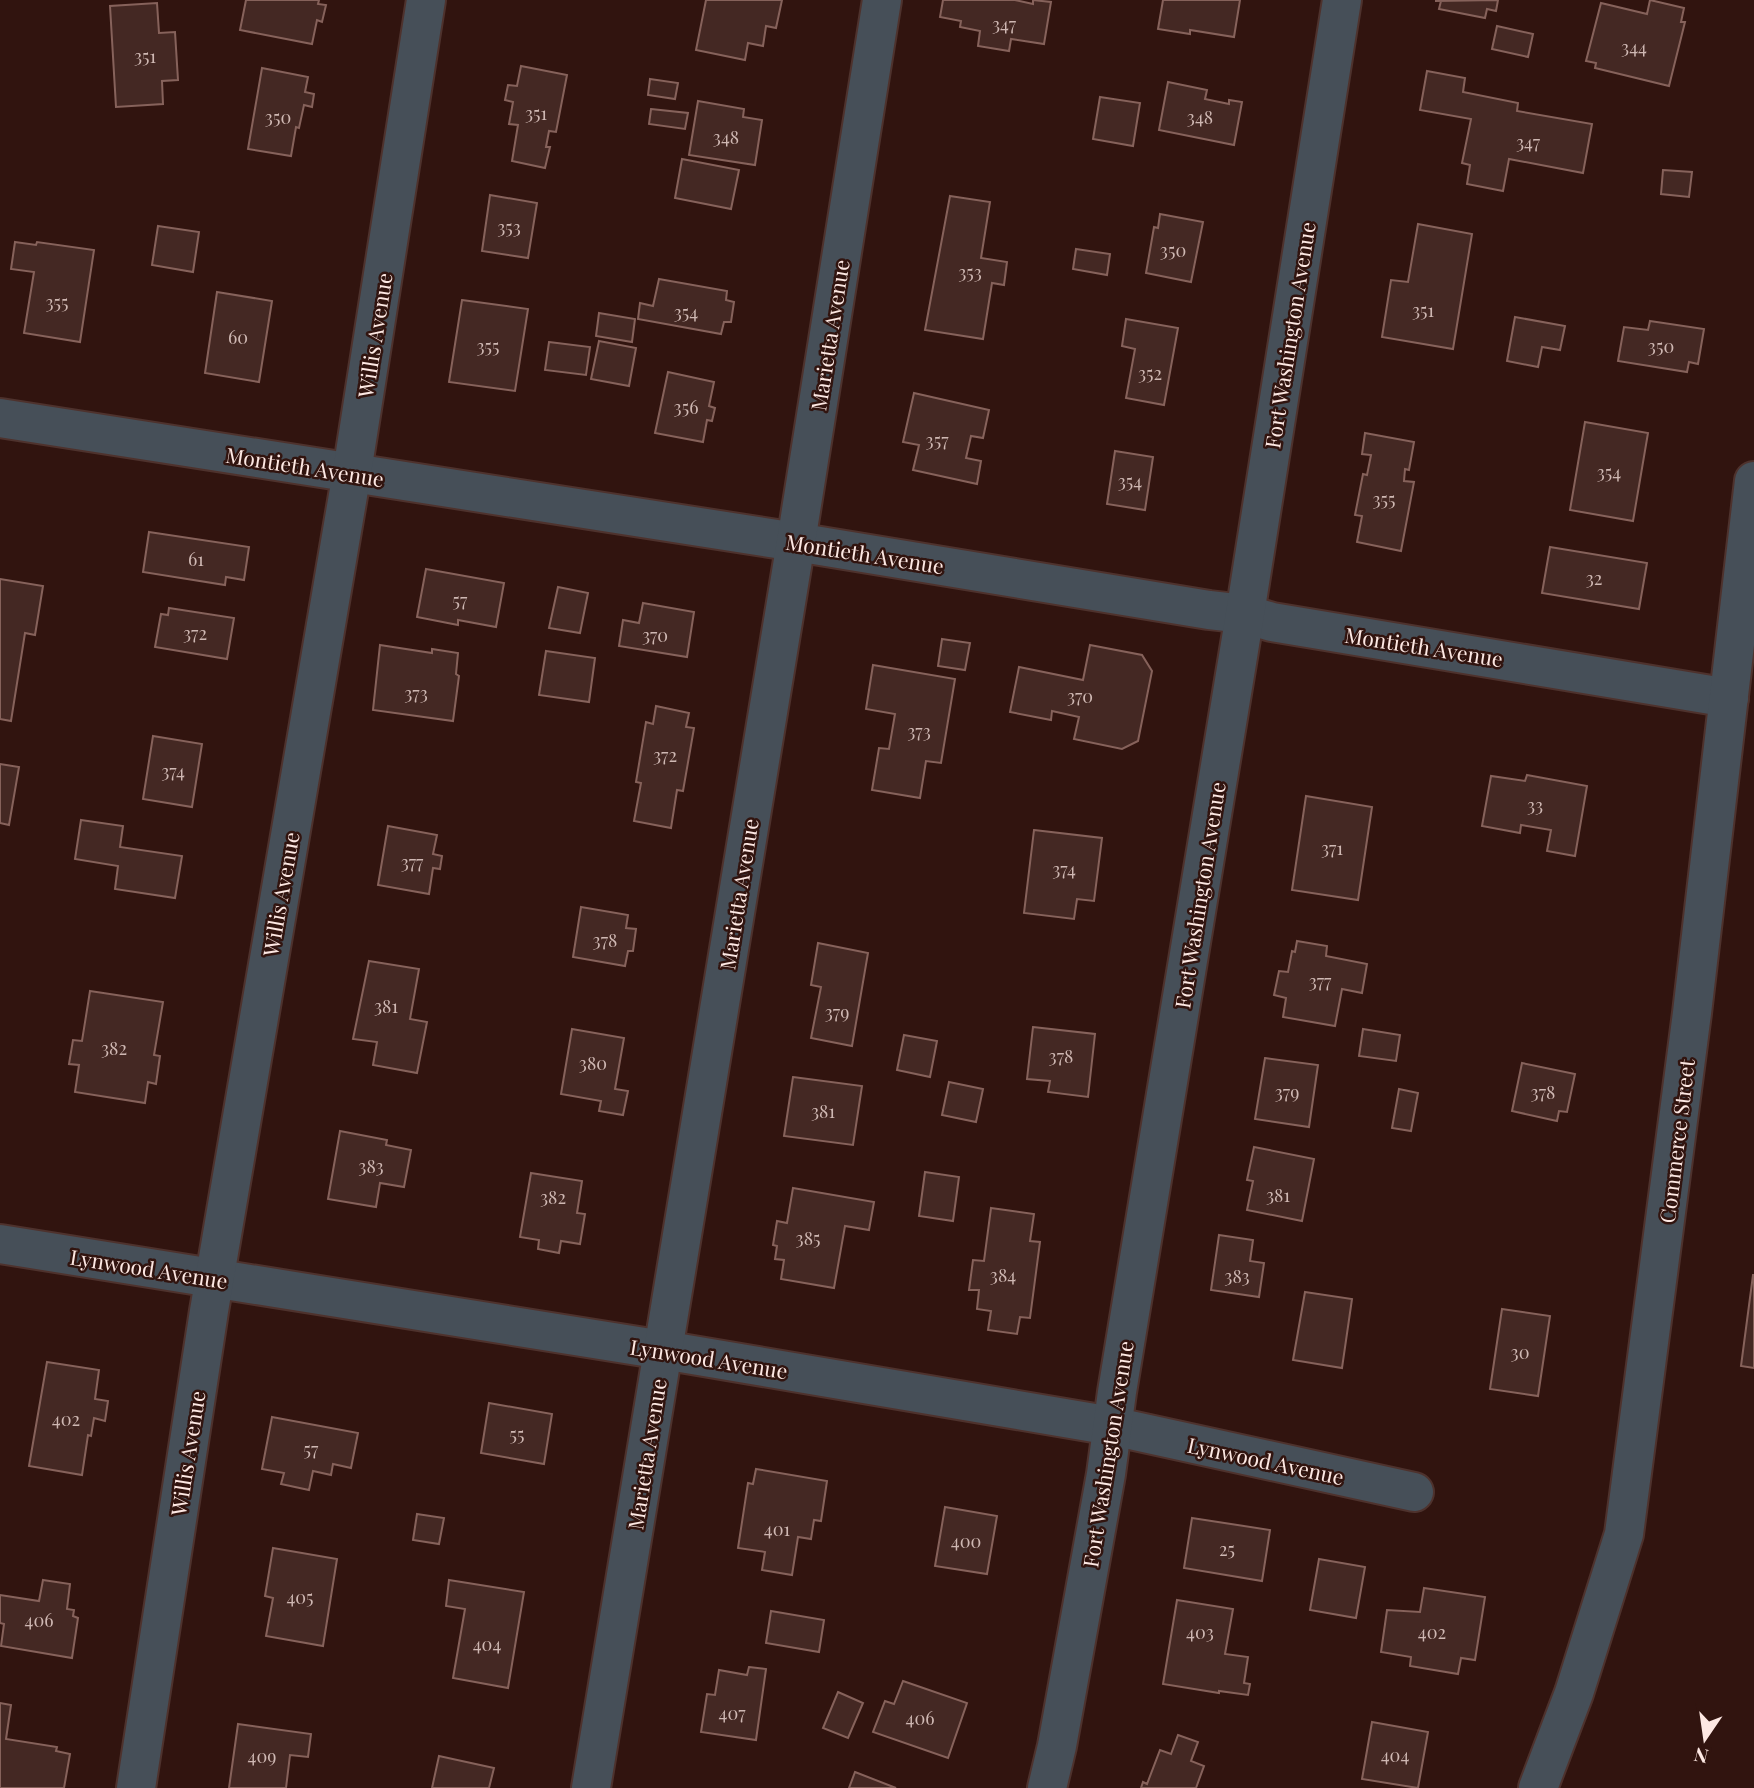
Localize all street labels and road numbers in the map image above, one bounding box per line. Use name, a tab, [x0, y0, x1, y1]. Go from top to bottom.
street label: Fort Washington Avenue	[1257, 220, 1321, 450]
street label: Marietta Avenue	[803, 257, 855, 413]
street label: Willis Avenue	[350, 271, 398, 400]
street label: Montieth Avenue	[224, 440, 386, 492]
street label: Montieth Avenue	[784, 527, 946, 579]
street label: Montieth Avenue	[1343, 620, 1505, 672]
street label: Fort Washington Avenue	[1167, 780, 1231, 1010]
street label: Marietta Avenue	[712, 816, 764, 972]
street label: Willis Avenue	[255, 830, 305, 959]
street label: Commerce Street	[1652, 1057, 1700, 1225]
street label: Lynwood Avenue	[68, 1242, 230, 1294]
street label: Lynwood Avenue	[628, 1332, 790, 1384]
street label: Fort Washington Avenue	[1075, 1339, 1139, 1569]
street label: Marietta Avenue	[620, 1376, 672, 1532]
street label: Willis Avenue	[163, 1389, 211, 1518]
street label: Lynwood Avenue	[1185, 1430, 1347, 1490]

